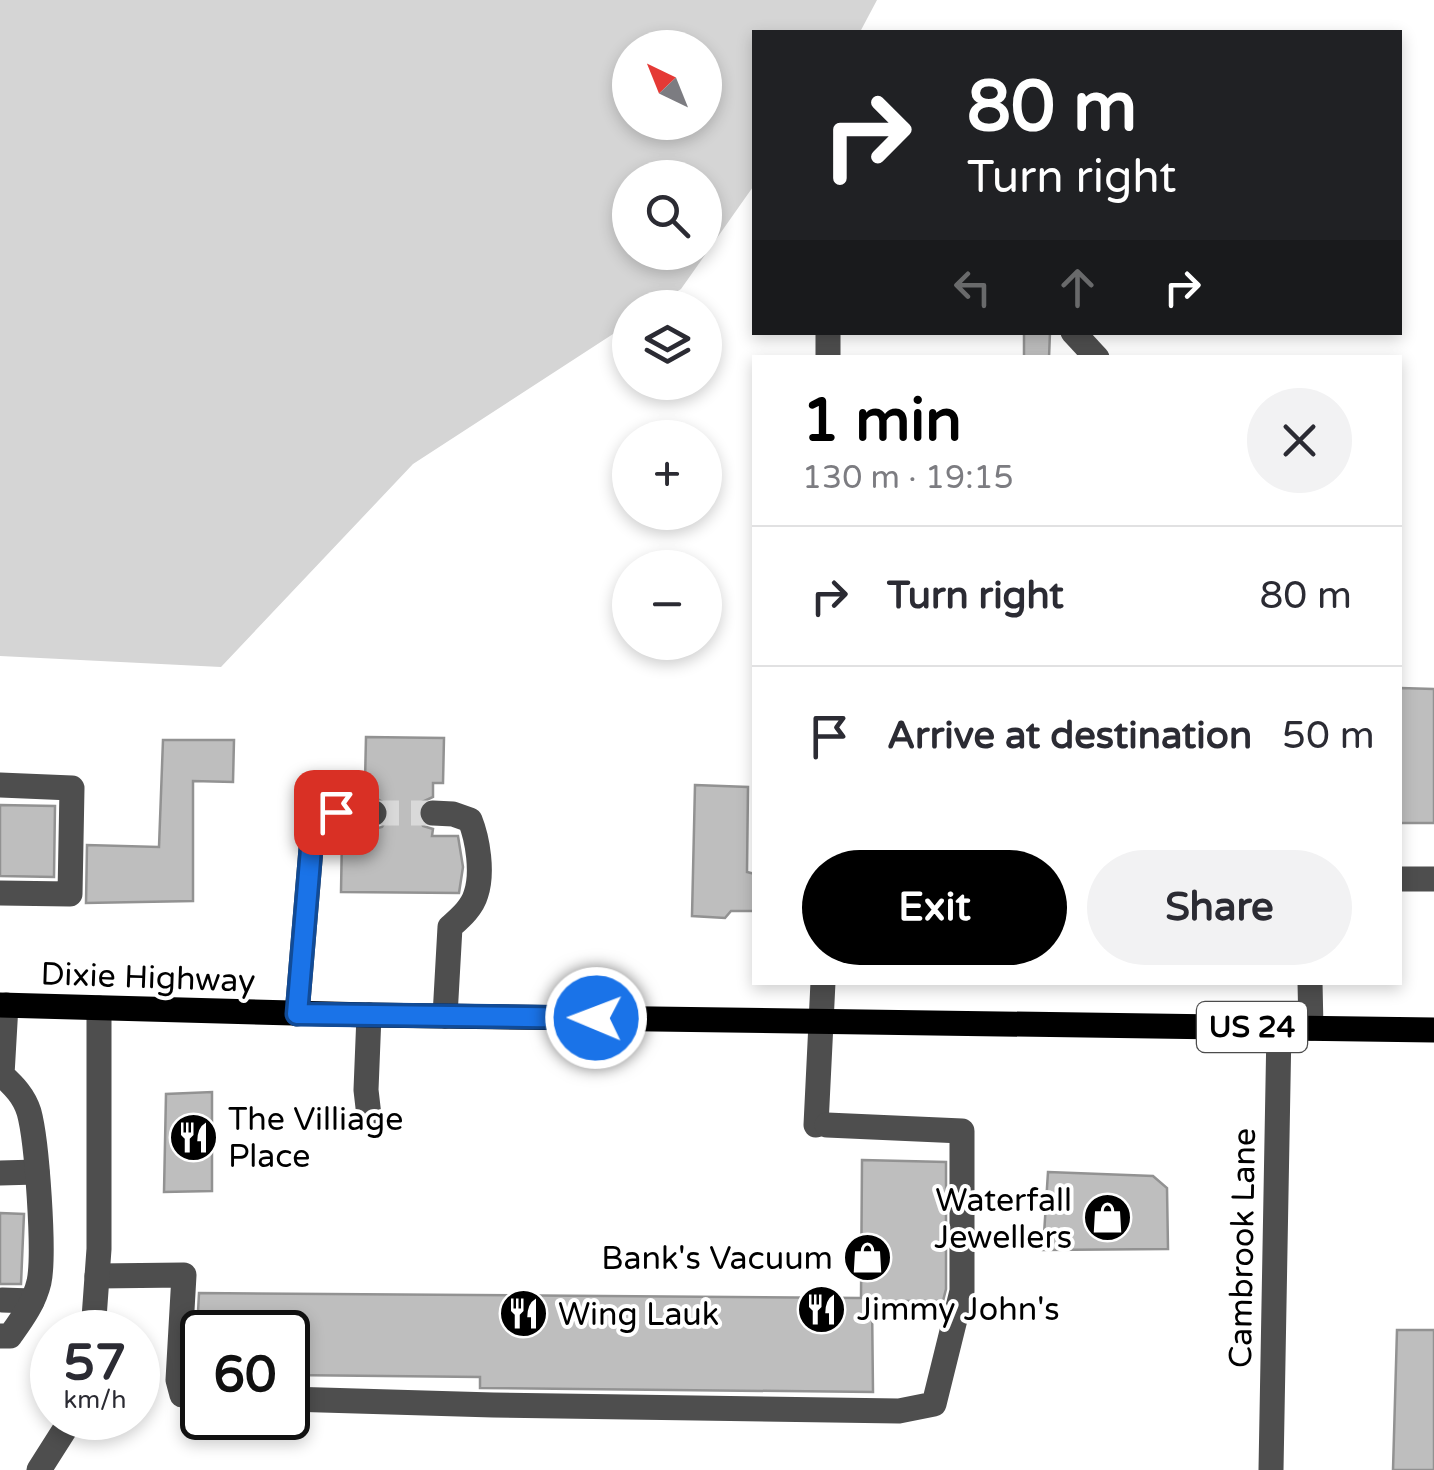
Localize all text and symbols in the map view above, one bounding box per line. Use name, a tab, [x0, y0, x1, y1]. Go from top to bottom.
north arrow	[612, 30, 722, 140]
map controls	[612, 30, 722, 660]
text: 80 m	[967, 66, 1137, 150]
icon: right	[802, 70, 932, 200]
text: Turn right	[967, 151, 1176, 205]
button: search	[612, 160, 722, 270]
icon: left	[945, 260, 1000, 315]
icon: ahead	[1050, 260, 1105, 315]
icon: right	[1155, 260, 1210, 315]
button: layers	[612, 290, 722, 400]
text: 1 min	[802, 385, 962, 457]
button: close	[1247, 388, 1352, 493]
button: +	[612, 420, 722, 530]
text: 130 m · 19:15	[802, 459, 1014, 497]
button: −	[612, 550, 722, 660]
icon: right	[802, 569, 857, 624]
text: Turn right	[887, 573, 1064, 619]
text: 80 m	[1260, 573, 1352, 619]
icon: arrive	[802, 709, 857, 764]
text: Arrive at destination	[887, 713, 1252, 759]
text: 50 m	[1282, 713, 1375, 759]
pin	[294, 770, 379, 855]
icon: arrive	[309, 785, 364, 840]
button: Exit	[802, 850, 1067, 965]
button: Share	[1087, 850, 1352, 965]
street label: Dixie Highway	[40, 955, 256, 1001]
position arrow	[544, 966, 648, 1070]
road number: US 24	[1197, 1002, 1307, 1052]
place label: The Villiage Place	[228, 1101, 403, 1176]
restaurant icon: The Villiage Place	[167, 1111, 219, 1163]
street label: Cambrook Lane	[1222, 1128, 1264, 1368]
place label: Waterfall Jewellers	[934, 1182, 1072, 1257]
shop icon: Waterfall Jewellers	[1081, 1192, 1133, 1244]
shop icon: Bank's Vacuum	[842, 1232, 894, 1284]
place label: Bank's Vacuum	[601, 1240, 833, 1278]
restaurant icon: Jimmy John's	[796, 1283, 848, 1335]
restaurant icon: Wing Lauk	[497, 1288, 549, 1340]
place label: Jimmy John's	[857, 1291, 1060, 1329]
place label: Wing Lauk	[558, 1296, 719, 1334]
speed limit sign: 60	[180, 1310, 310, 1440]
text: 57	[64, 1333, 126, 1393]
text: km/h	[64, 1385, 126, 1415]

